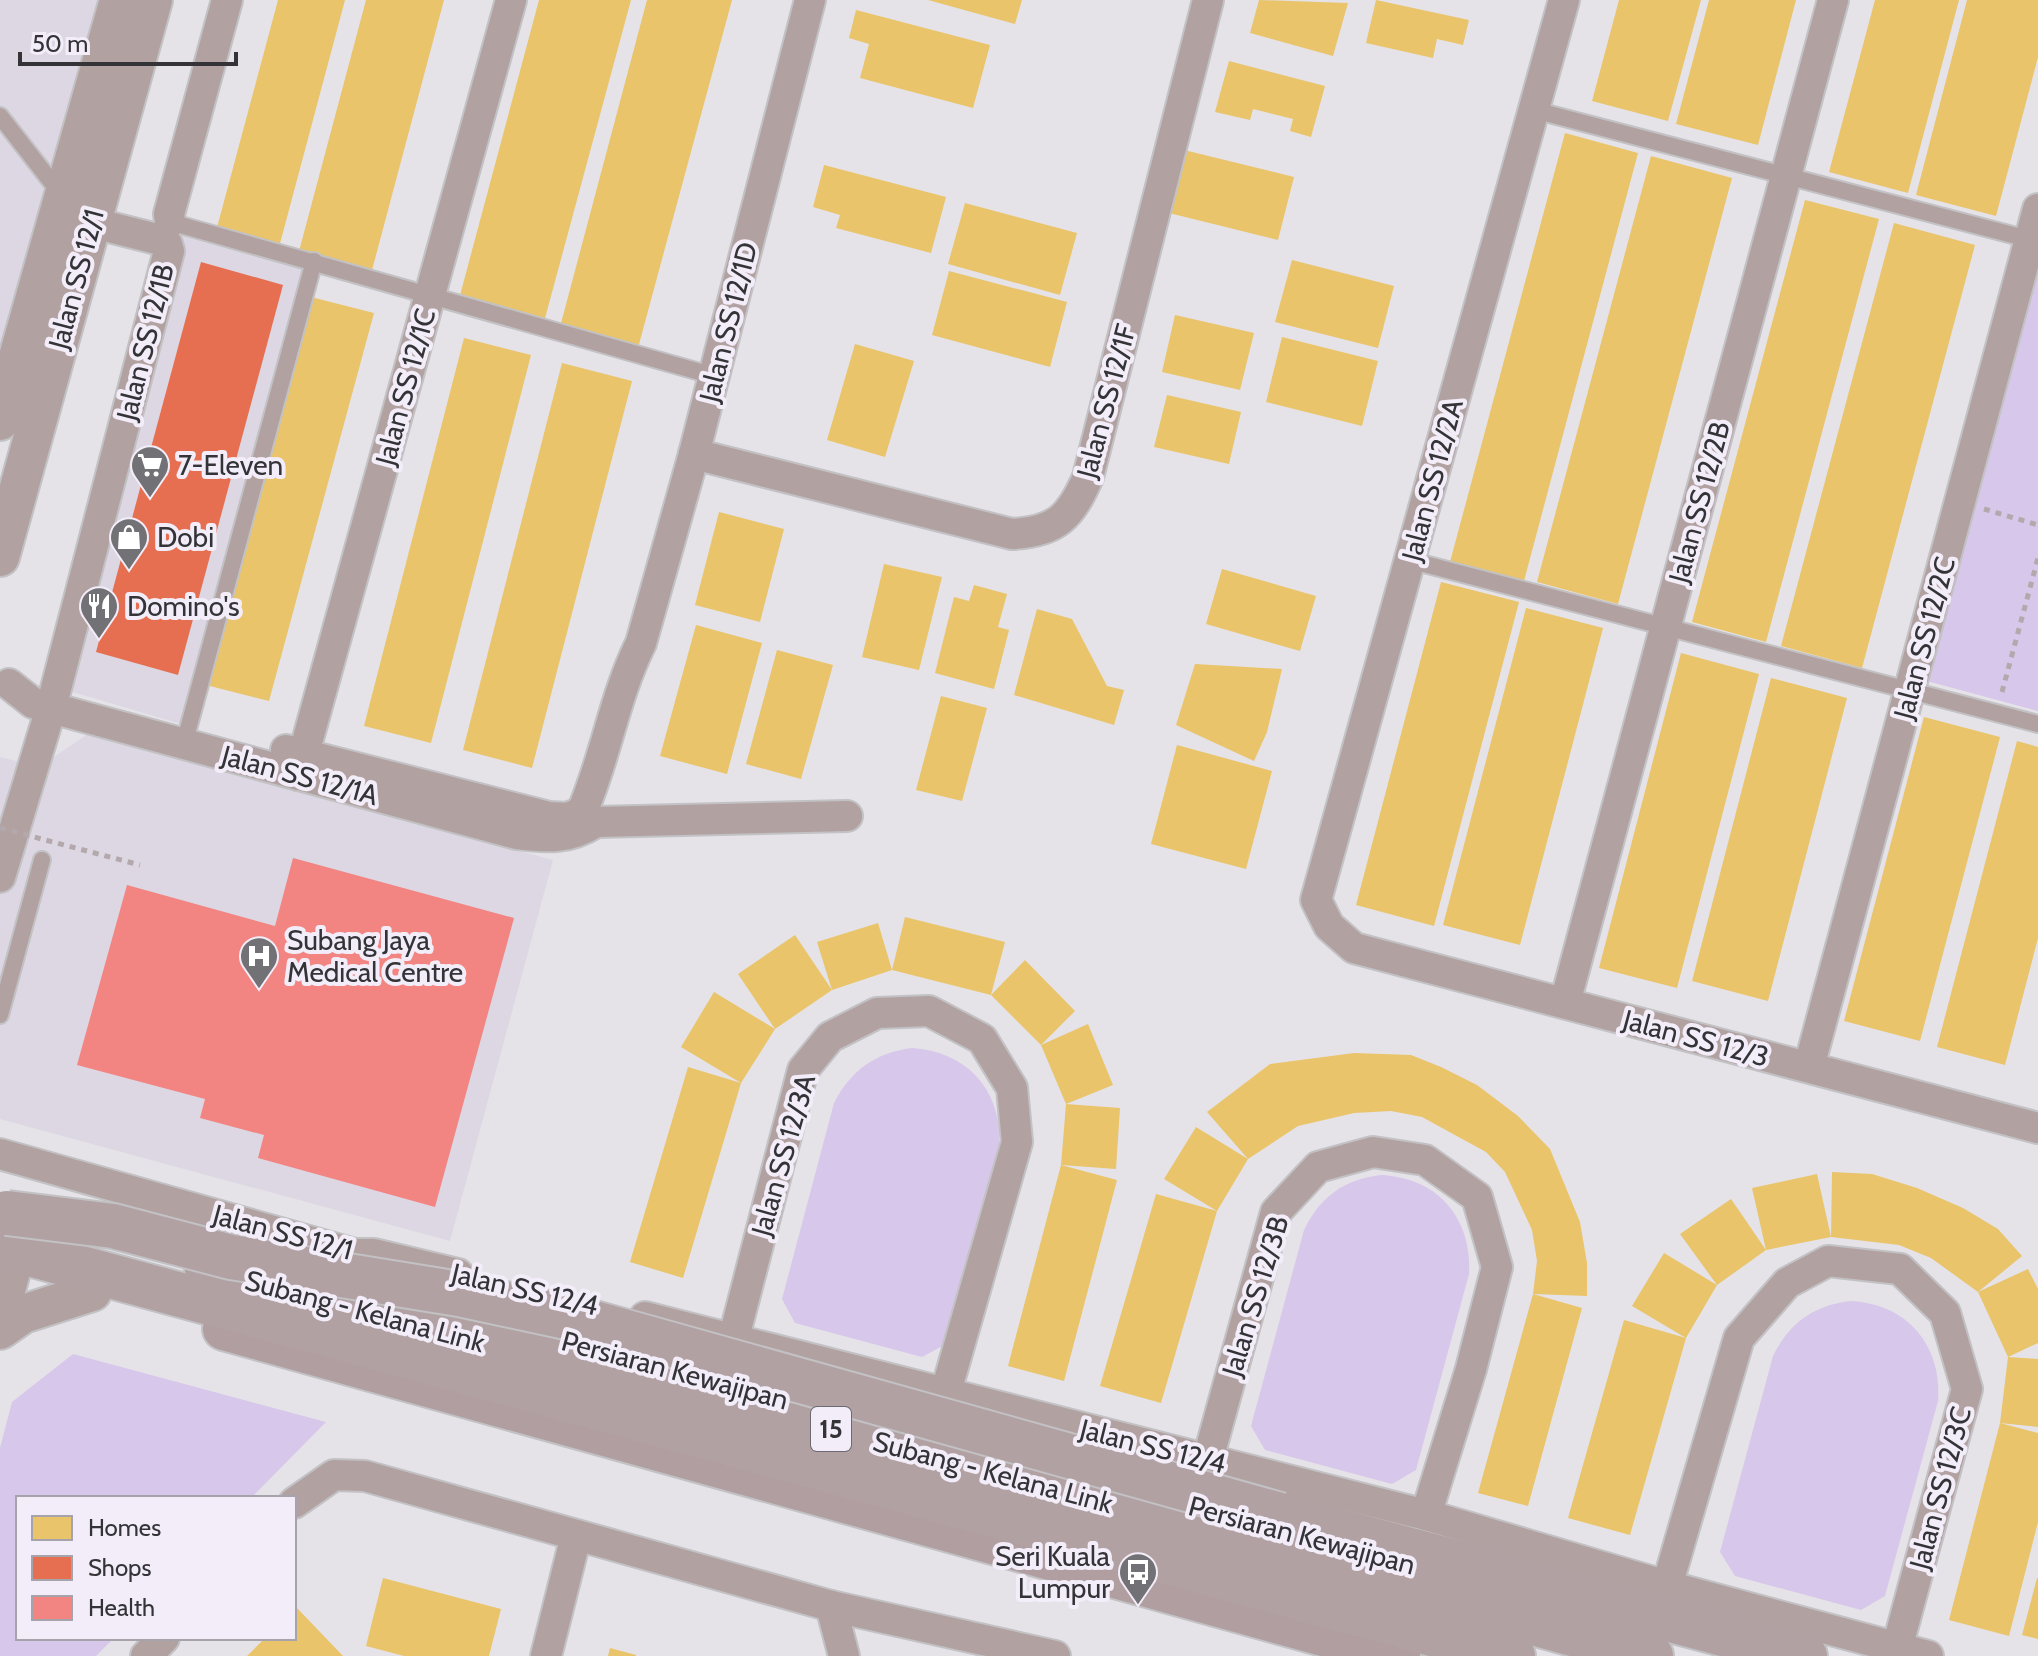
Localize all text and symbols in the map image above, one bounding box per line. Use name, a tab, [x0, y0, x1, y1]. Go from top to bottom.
scale bar	[20, 16, 236, 66]
text: 50 m	[32, 29, 88, 58]
street label: Jalan SS 12/1	[41, 205, 111, 354]
street label: Jalan SS 12/1D	[691, 238, 764, 406]
street label: Jalan SS 12/1B	[109, 260, 181, 425]
street label: Jalan SS 12/1C	[368, 305, 442, 470]
street label: Jalan SS 12/1F	[1069, 320, 1143, 483]
street label: Jalan SS 12/2A	[1394, 395, 1470, 566]
street label: Jalan SS 12/2B	[1661, 418, 1737, 587]
supermarket icon: 7-Eleven	[129, 444, 171, 499]
place label: 7-Eleven	[178, 448, 283, 482]
shop icon: Dobi	[108, 516, 150, 571]
place label: Dobi	[157, 520, 214, 554]
street label: Jalan SS 12/2C	[1886, 553, 1962, 724]
restaurant icon: Domino's	[78, 585, 120, 640]
place label: Domino's	[127, 589, 240, 623]
street label: Jalan SS 12/1A	[217, 738, 383, 812]
place label: Subang Jaya Medical Centre	[287, 923, 463, 989]
hospital icon: Subang Jaya Medical Centre	[238, 935, 280, 990]
street label: Jalan SS 12/3	[1619, 1002, 1773, 1074]
street label: Jalan SS 12/3A	[743, 1070, 823, 1241]
street label: Jalan SS 12/1	[208, 1197, 357, 1267]
street label: Jalan SS 12/3B	[1214, 1212, 1296, 1381]
street label: Jalan SS 12/4	[447, 1255, 602, 1322]
street label: Subang - Kelana Link	[241, 1263, 489, 1359]
street label: Persiaran Kewajipan	[558, 1323, 792, 1417]
street label: Jalan SS 12/3C	[1902, 1403, 1978, 1574]
road number: 15	[811, 1407, 851, 1451]
street label: Jalan SS 12/4	[1076, 1411, 1230, 1481]
street label: Subang - Kelana Link	[869, 1424, 1117, 1520]
street label: Persiaran Kewajipan	[1185, 1488, 1419, 1582]
legend	[16, 1496, 296, 1640]
text: Homes	[88, 1513, 161, 1542]
place label: Seri Kuala Lumpur	[995, 1539, 1111, 1605]
bus stop icon: Seri Kuala Lumpur	[1117, 1551, 1159, 1606]
text: Shops	[88, 1553, 151, 1582]
text: Health	[88, 1593, 155, 1622]

